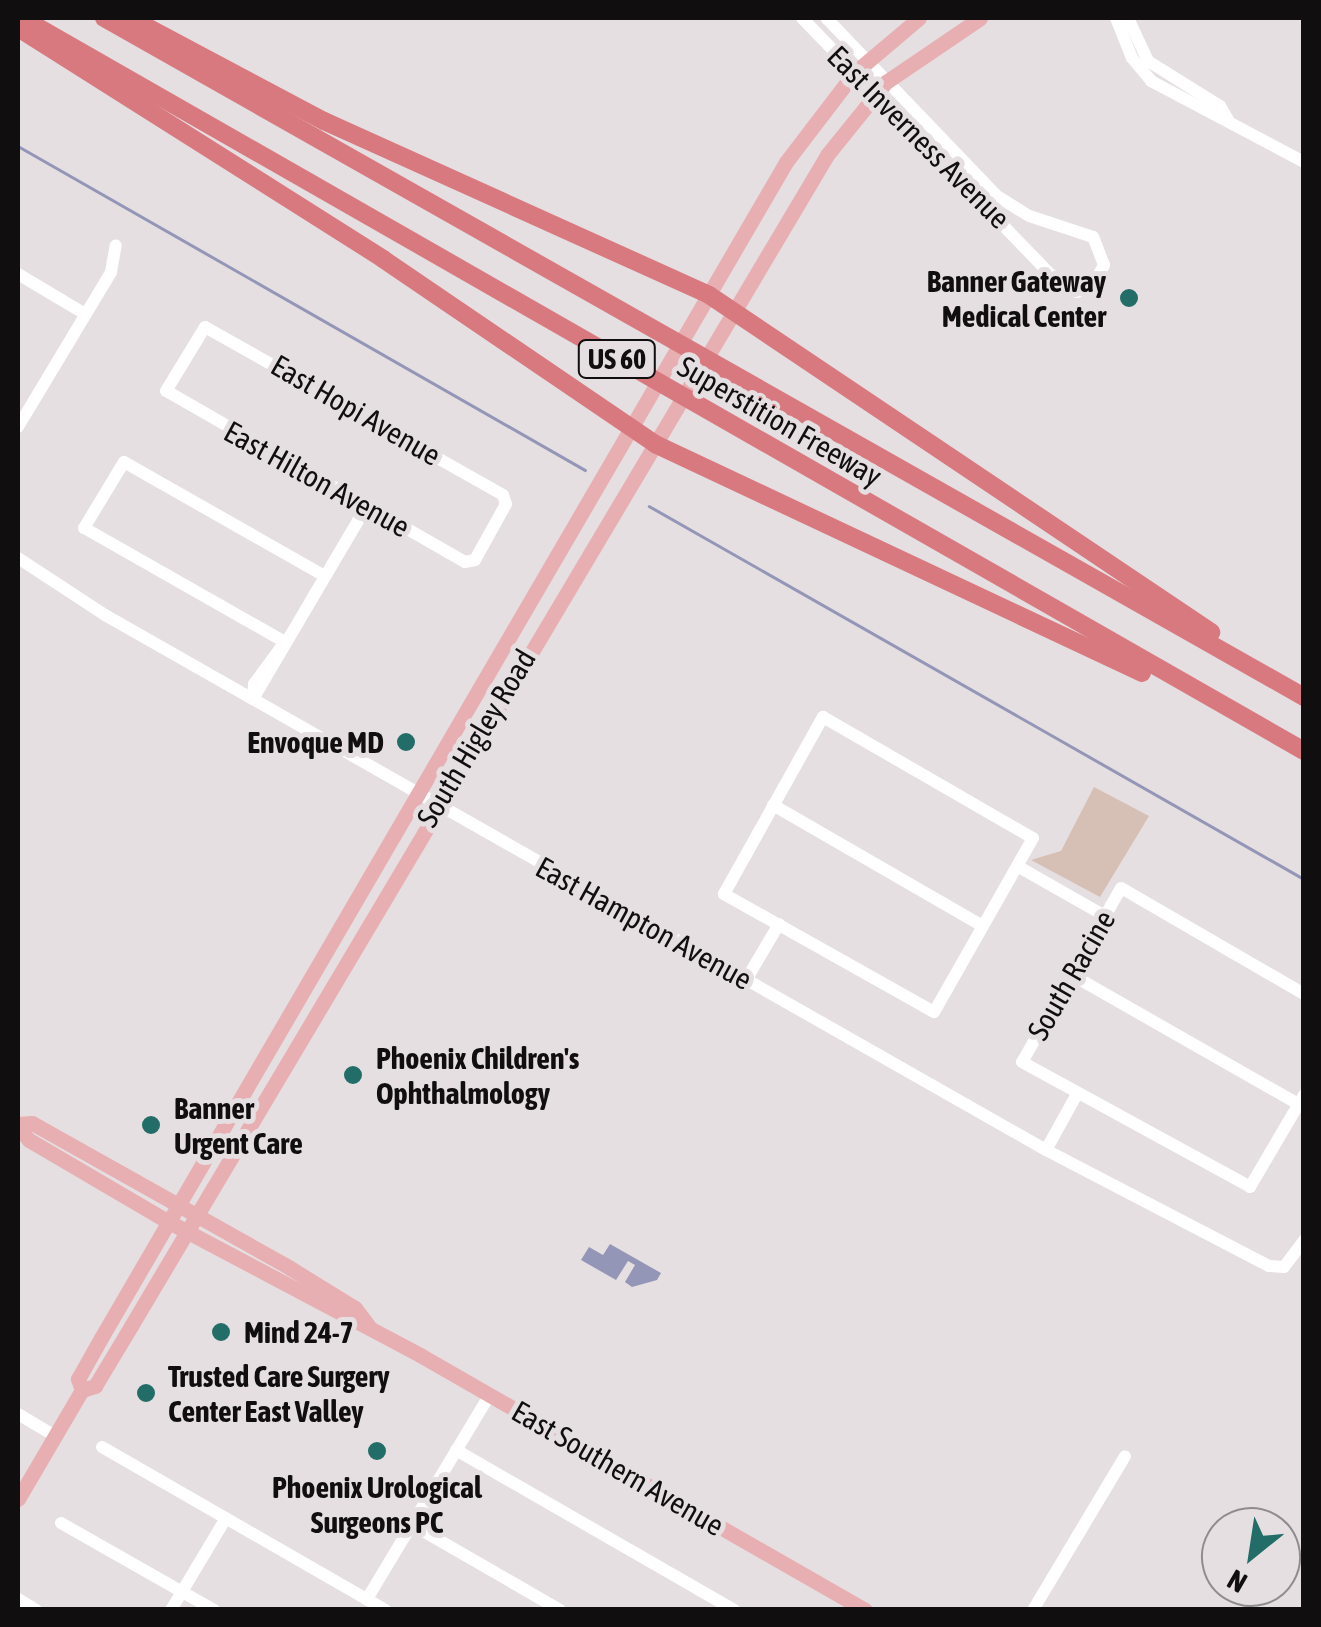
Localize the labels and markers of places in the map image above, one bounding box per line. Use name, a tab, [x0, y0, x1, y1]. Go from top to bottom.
place label: Banner Gateway Medical Center	[927, 263, 1106, 334]
marker: Banner Gateway Medical Center	[1116, 285, 1142, 311]
place label: Envoque MD	[247, 724, 384, 760]
marker: Envoque MD	[393, 729, 419, 755]
place label: Phoenix Children's Ophthalmology	[376, 1040, 579, 1110]
marker: Phoenix Children's Ophthalmology	[340, 1062, 366, 1088]
place label: Banner Urgent Care	[174, 1090, 303, 1160]
marker: Banner Urgent Care	[138, 1112, 164, 1138]
place label: Mind 24-7	[244, 1314, 354, 1350]
marker: Mind 24-7	[208, 1319, 234, 1345]
place label: Trusted Care Surgery Center East Valley	[168, 1358, 390, 1428]
marker: Trusted Care Surgery Center East Valley	[133, 1380, 159, 1406]
marker: Phoenix Urological Surgeons PC	[364, 1438, 390, 1464]
place label: Phoenix Urological Surgeons PC	[272, 1469, 482, 1540]

